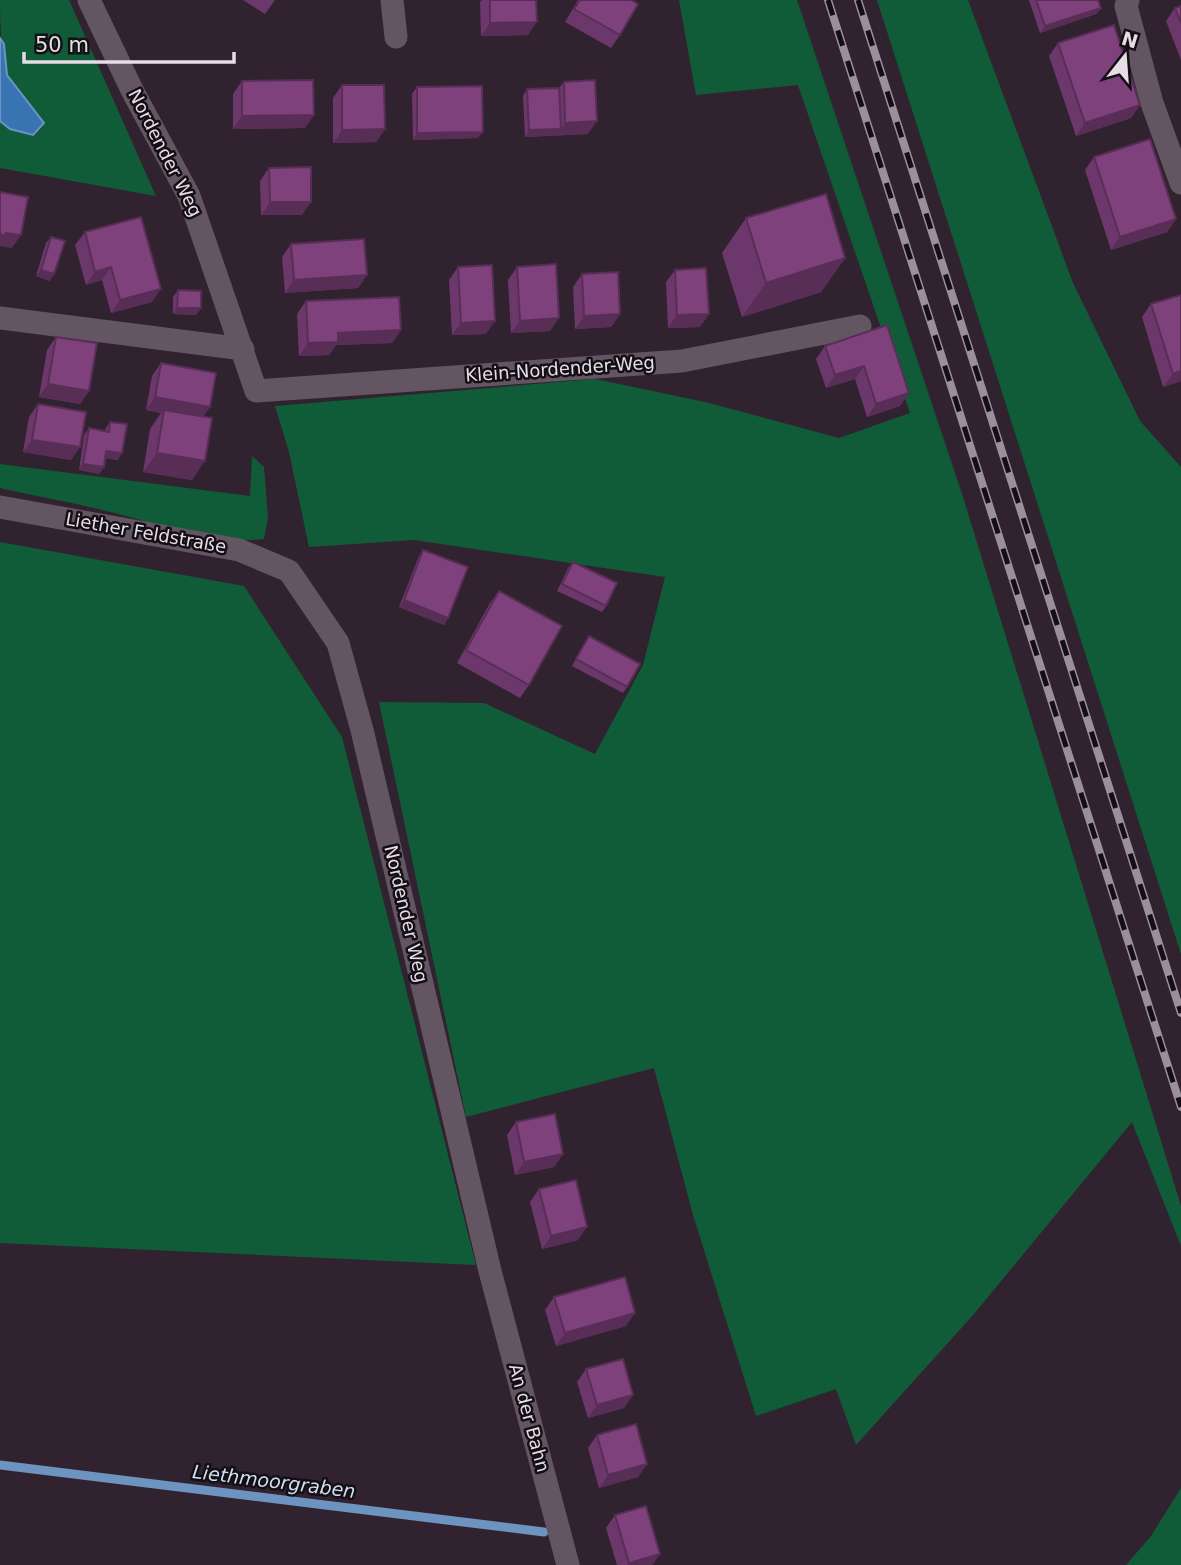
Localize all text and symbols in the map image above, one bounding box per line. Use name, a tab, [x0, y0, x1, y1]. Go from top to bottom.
scale bar	[24, 21, 234, 65]
north arrow	[1090, 21, 1160, 91]
text: N	[1119, 27, 1141, 53]
text: 50 m	[35, 33, 89, 57]
street label: Nordender Weg	[124, 85, 207, 220]
street label: Klein-Nordender-Weg	[464, 351, 655, 386]
street label: Liether Feldstraße	[64, 508, 228, 557]
street label: Nordender Weg	[380, 843, 433, 985]
street label: An der Bahn	[505, 1361, 554, 1474]
water label: Liethmoorgraben	[191, 1460, 357, 1502]

